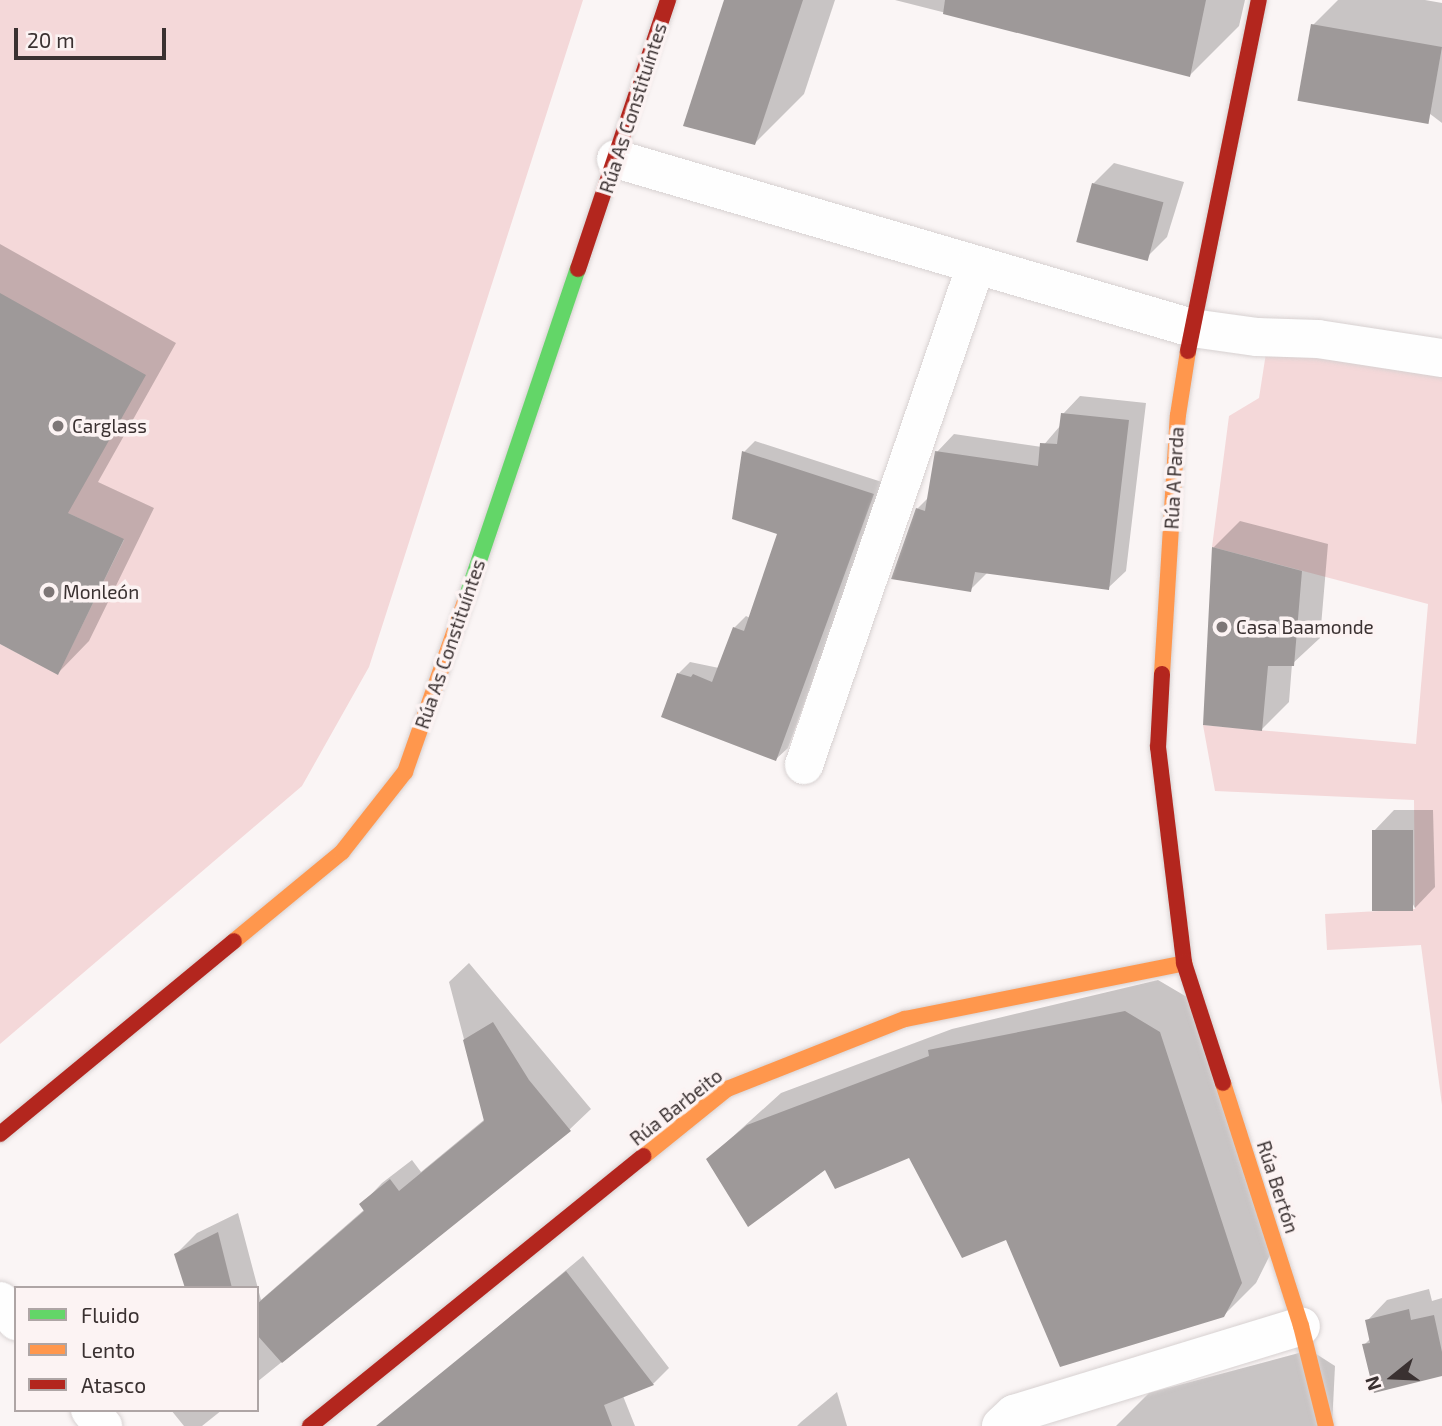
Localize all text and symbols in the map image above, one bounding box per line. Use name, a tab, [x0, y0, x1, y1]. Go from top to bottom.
scale bar	[18, 14, 170, 58]
street label: Rúa As Constituíntes	[595, 20, 671, 196]
text: 20 m	[27, 27, 75, 52]
place label: Carglass	[72, 415, 147, 437]
marker: Carglass	[50, 418, 66, 434]
street label: Rúa A Parda	[1160, 426, 1188, 530]
street label: Rúa As Constituíntes	[410, 556, 490, 732]
place label: Monleón	[63, 581, 139, 603]
marker: Monleón	[41, 584, 57, 600]
place label: Casa Baamonde	[1236, 616, 1374, 638]
marker: Casa Baamonde	[1214, 619, 1230, 635]
street label: Rúa Barbeito	[625, 1064, 727, 1150]
street label: Rúa Bertón	[1252, 1138, 1304, 1236]
legend	[14, 1286, 259, 1412]
text: Fluido	[81, 1302, 140, 1327]
text: Lento	[81, 1337, 135, 1362]
north arrow	[1358, 1342, 1428, 1412]
text: Atasco	[81, 1372, 146, 1397]
text: N	[1359, 1374, 1386, 1394]

